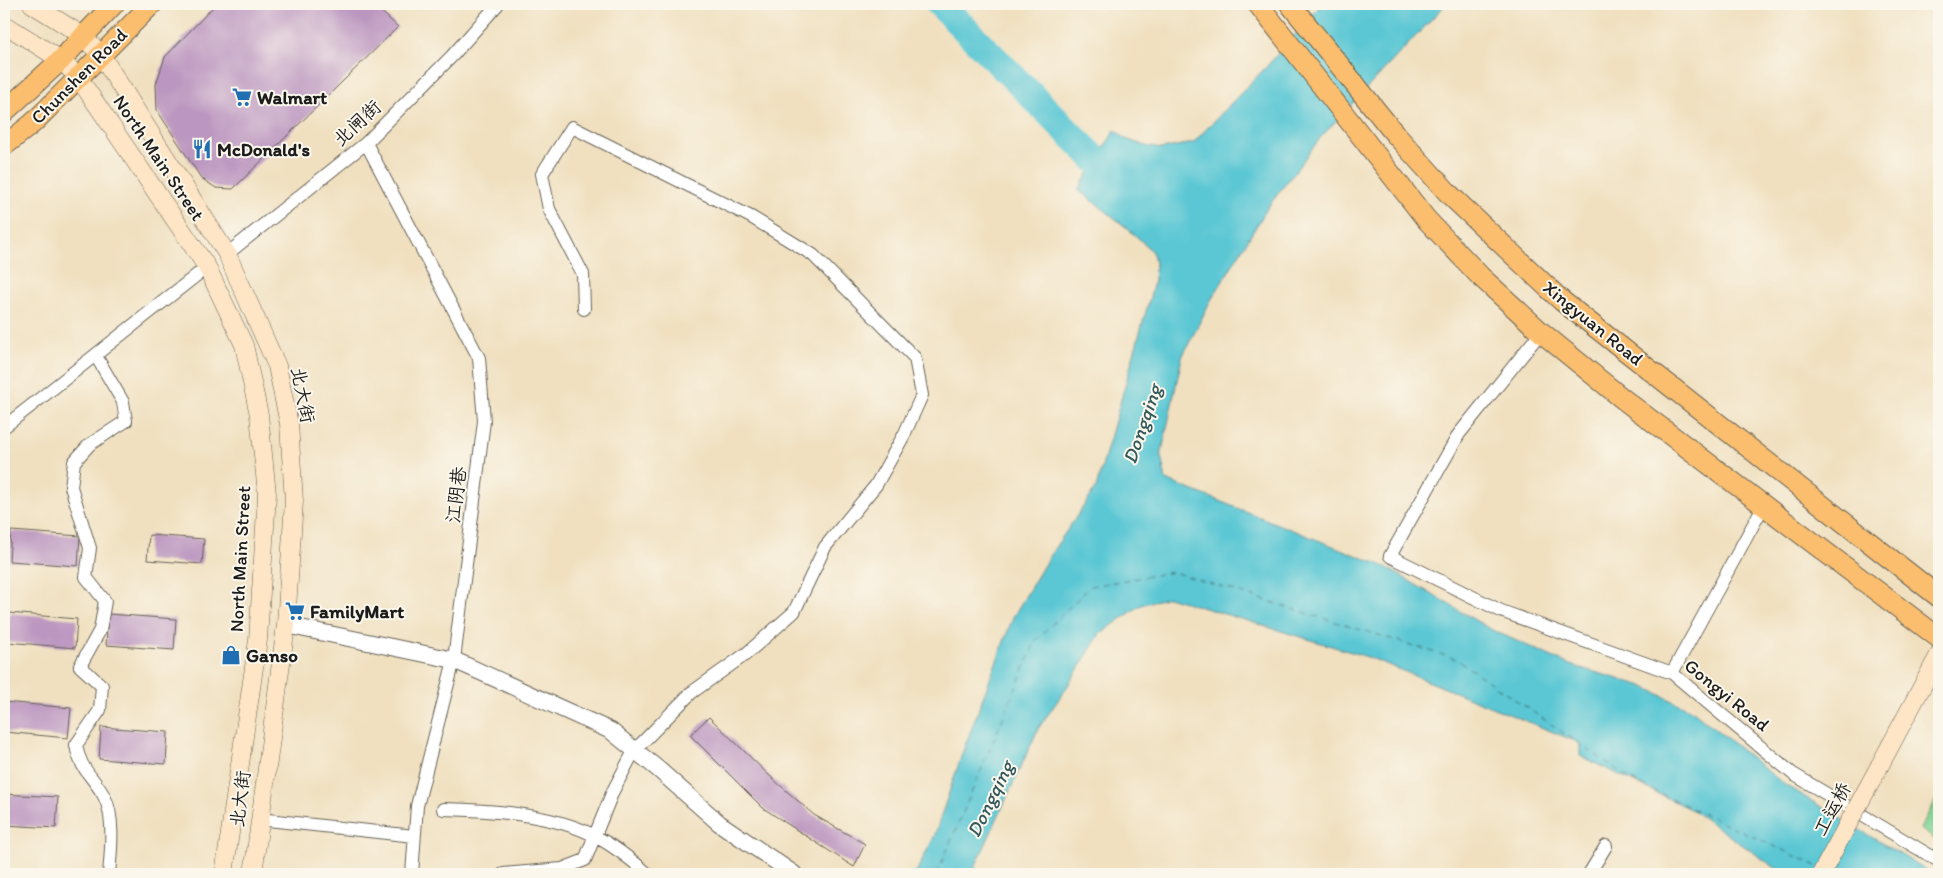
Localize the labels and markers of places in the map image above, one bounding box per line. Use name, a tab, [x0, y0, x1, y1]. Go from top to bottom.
supermarket icon: Walmart	[231, 86, 253, 108]
place label: Walmart	[257, 86, 327, 109]
restaurant icon: McDonald's	[191, 138, 213, 160]
place label: McDonald's	[217, 138, 310, 161]
supermarket icon: FamilyMart	[284, 600, 306, 622]
place label: FamilyMart	[310, 600, 405, 623]
shop icon: Ganso	[220, 644, 242, 666]
place label: Ganso	[246, 644, 298, 667]

